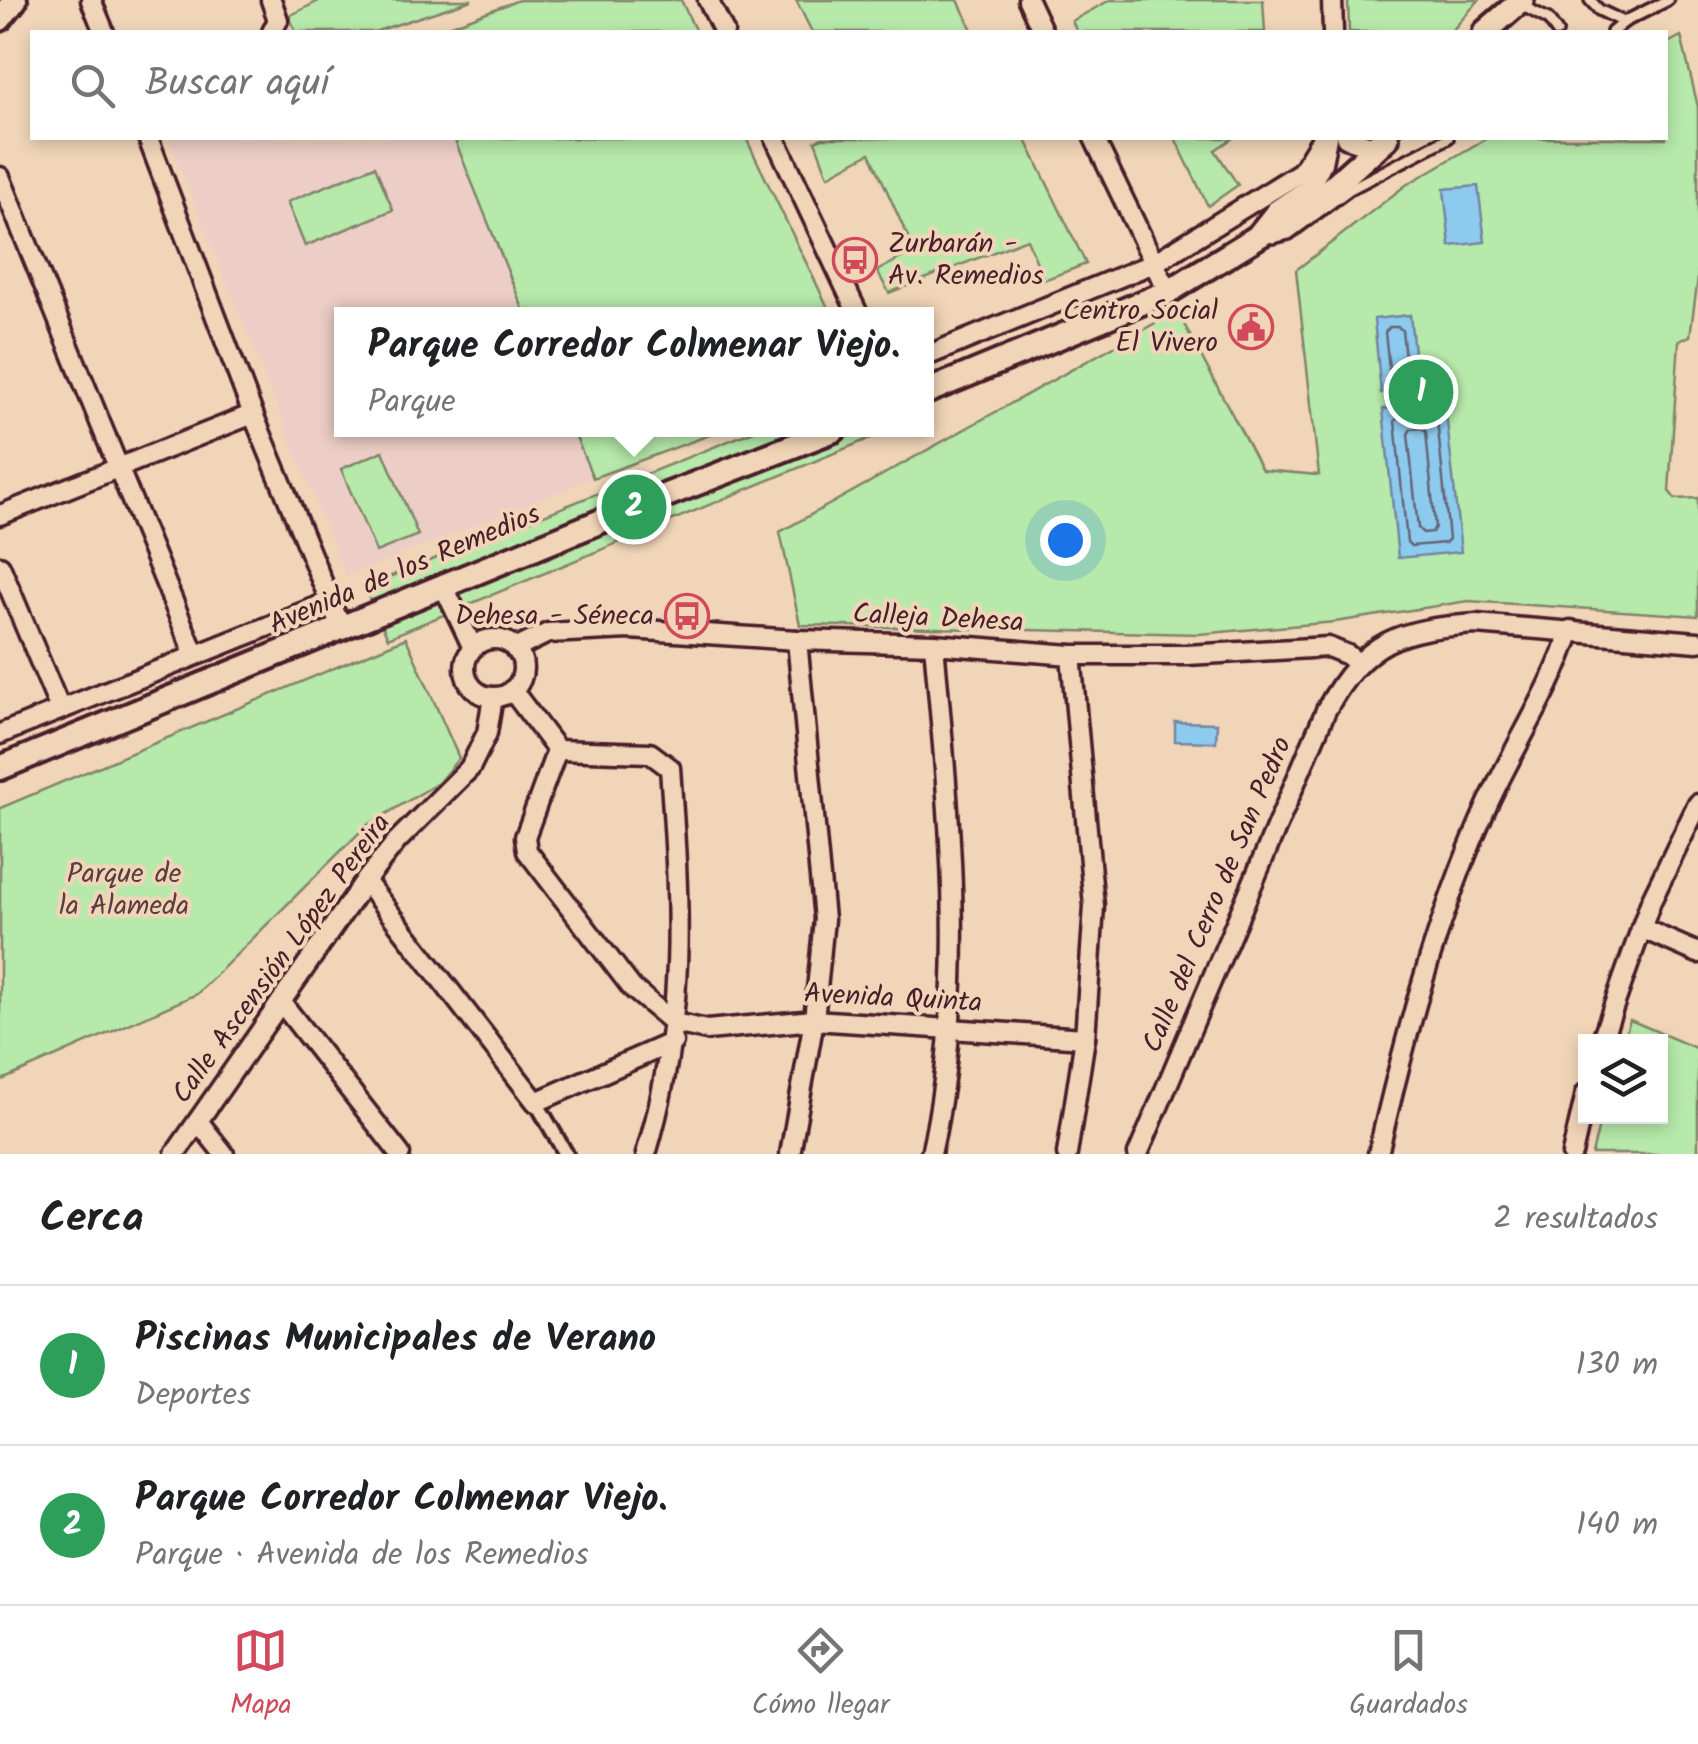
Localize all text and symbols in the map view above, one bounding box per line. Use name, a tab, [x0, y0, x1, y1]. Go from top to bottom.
search box	[30, 30, 1668, 140]
text: Buscar aquí	[145, 55, 329, 115]
icon: search	[65, 58, 120, 113]
place label: Zurbarán - Av. Remedios	[888, 222, 1044, 299]
bus stop icon: Zurbarán - Av. Remedios	[832, 237, 878, 283]
place label: Centro Social El Vivero	[1063, 289, 1218, 366]
public building icon: Centro Social El Vivero	[1228, 304, 1274, 350]
popup	[334, 307, 934, 437]
text: Parque Corredor Colmenar Viejo.	[368, 317, 900, 377]
pin: 1	[1388, 354, 1454, 430]
text: Parque	[368, 377, 456, 428]
pin: 2	[602, 470, 666, 544]
street label: Avenida de los Remedios	[262, 492, 548, 648]
your location	[1040, 515, 1091, 566]
street label: Calleja Dehesa	[851, 592, 1025, 646]
bus stop icon: Dehesa - Séneca	[664, 593, 710, 639]
place label: Dehesa - Séneca	[455, 594, 654, 639]
street label: Calle del Cerro de San Pedro	[1131, 730, 1305, 1060]
street label: Calle Ascensión López Pereira	[161, 804, 403, 1114]
park label: Parque de la Alameda	[59, 852, 189, 929]
street label: Avenida Quinta	[803, 972, 983, 1026]
map controls	[1578, 1034, 1668, 1124]
button: layers	[1578, 1034, 1668, 1124]
text: Cerca	[40, 1186, 144, 1253]
text: 2 resultados	[1493, 1194, 1658, 1245]
text: Piscinas Municipales de Verano	[135, 1310, 656, 1370]
text: 1	[68, 1340, 77, 1391]
text: 130 m	[1575, 1340, 1658, 1391]
text: Deportes	[135, 1370, 251, 1421]
text: Parque Corredor Colmenar Viejo.	[135, 1470, 668, 1530]
text: 2	[63, 1500, 82, 1551]
text: 140 m	[1576, 1500, 1658, 1551]
text: Parque · Avenida de los Remedios	[135, 1530, 589, 1581]
tab: Mapa	[230, 1623, 292, 1728]
tab: Cómo llegar	[752, 1623, 889, 1728]
tab: Guardados	[1349, 1623, 1468, 1728]

